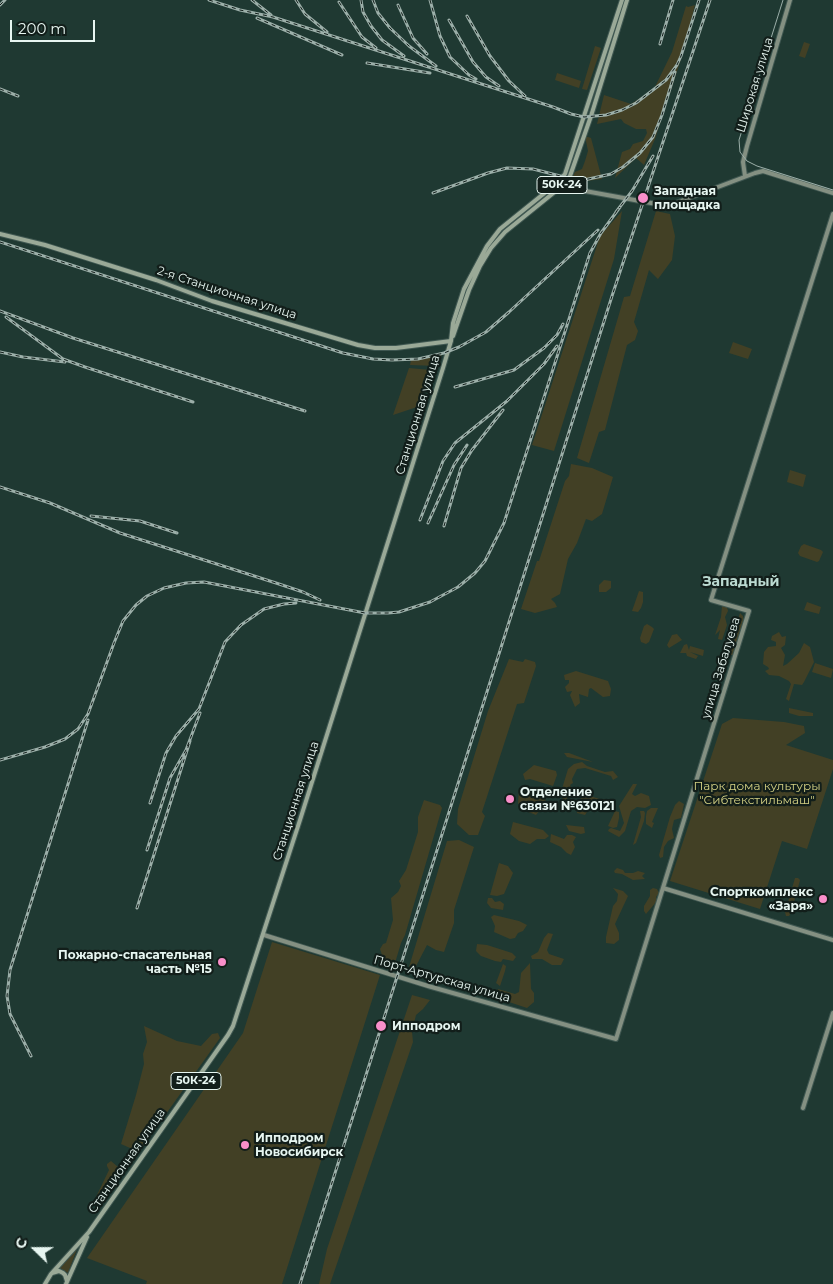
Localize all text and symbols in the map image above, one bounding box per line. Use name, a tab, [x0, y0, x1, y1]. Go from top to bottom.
scale bar	[12, 10, 98, 42]
text: 200 m	[18, 19, 66, 38]
street label: Широкая улица	[734, 36, 776, 134]
road number: 50К-24	[537, 176, 587, 194]
place label: Западная площадка	[654, 184, 720, 212]
marker: Западная площадка	[636, 191, 650, 205]
street label: 2-я Станционная улица	[155, 264, 299, 322]
street label: Станционная улица	[393, 353, 443, 477]
district label: Западный	[702, 574, 780, 590]
street label: улица Забалуева	[699, 615, 743, 721]
street label: Станционная улица	[270, 740, 322, 862]
park label: Парк дома культуры "Сибтекстильмаш"	[693, 779, 821, 807]
place label: Отделение связи №630121	[520, 785, 615, 813]
marker: Отделение связи №630121	[504, 793, 516, 805]
place label: Спорткомплекс «Заря»	[710, 885, 813, 913]
marker: Спорткомплекс «Заря»	[817, 893, 829, 905]
place label: Пожарно-спасательная часть №15	[58, 948, 212, 976]
street label: Порт-Артурская улица	[372, 953, 512, 1005]
marker: Пожарно-спасательная часть №15	[216, 956, 228, 968]
marker: Ипподром	[374, 1019, 388, 1033]
place label: Ипподром	[392, 1019, 460, 1033]
road number: 50К-24	[171, 1072, 221, 1090]
street label: Станционная улица	[85, 1106, 169, 1216]
place label: Ипподром Новосибирск	[255, 1131, 343, 1159]
marker: Ипподром Новосибирск	[239, 1139, 251, 1151]
north arrow	[10, 1224, 60, 1274]
text: С	[11, 1235, 31, 1251]

